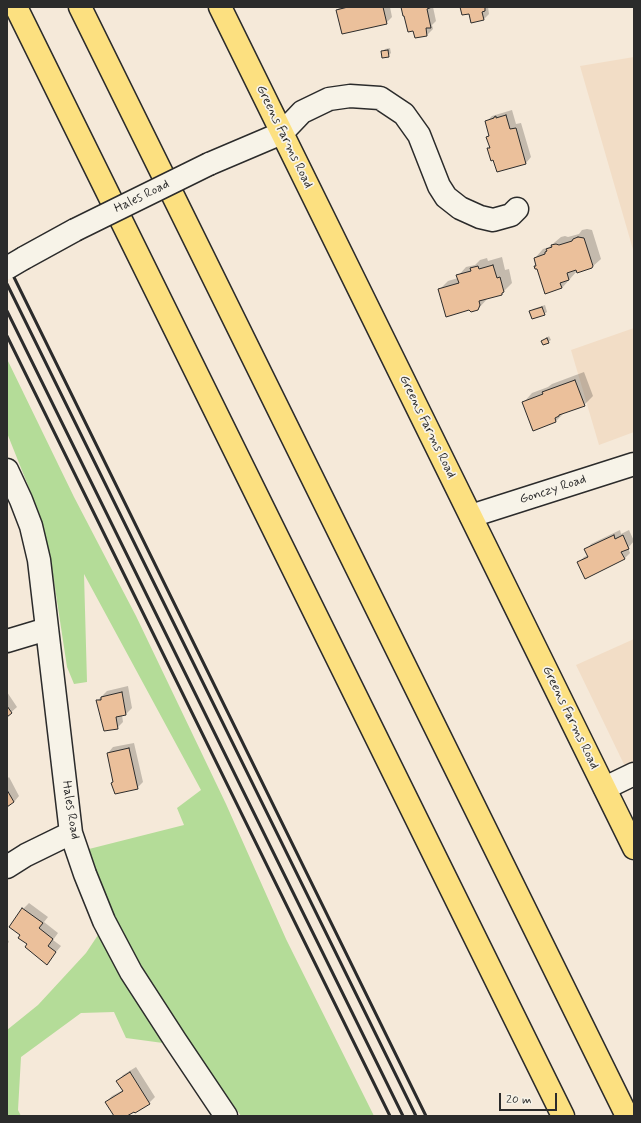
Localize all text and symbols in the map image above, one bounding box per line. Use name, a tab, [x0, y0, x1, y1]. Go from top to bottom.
street label: Greens Farms Road	[252, 83, 316, 191]
street label: Hales Road	[112, 177, 172, 217]
street label: Greens Farms Road	[395, 373, 459, 481]
street label: Gonczy Road	[518, 472, 588, 508]
street label: Greens Farms Road	[538, 664, 602, 772]
street label: Hales Road	[58, 780, 82, 840]
scale bar	[501, 1085, 559, 1111]
text: 20 m	[506, 1092, 532, 1108]

